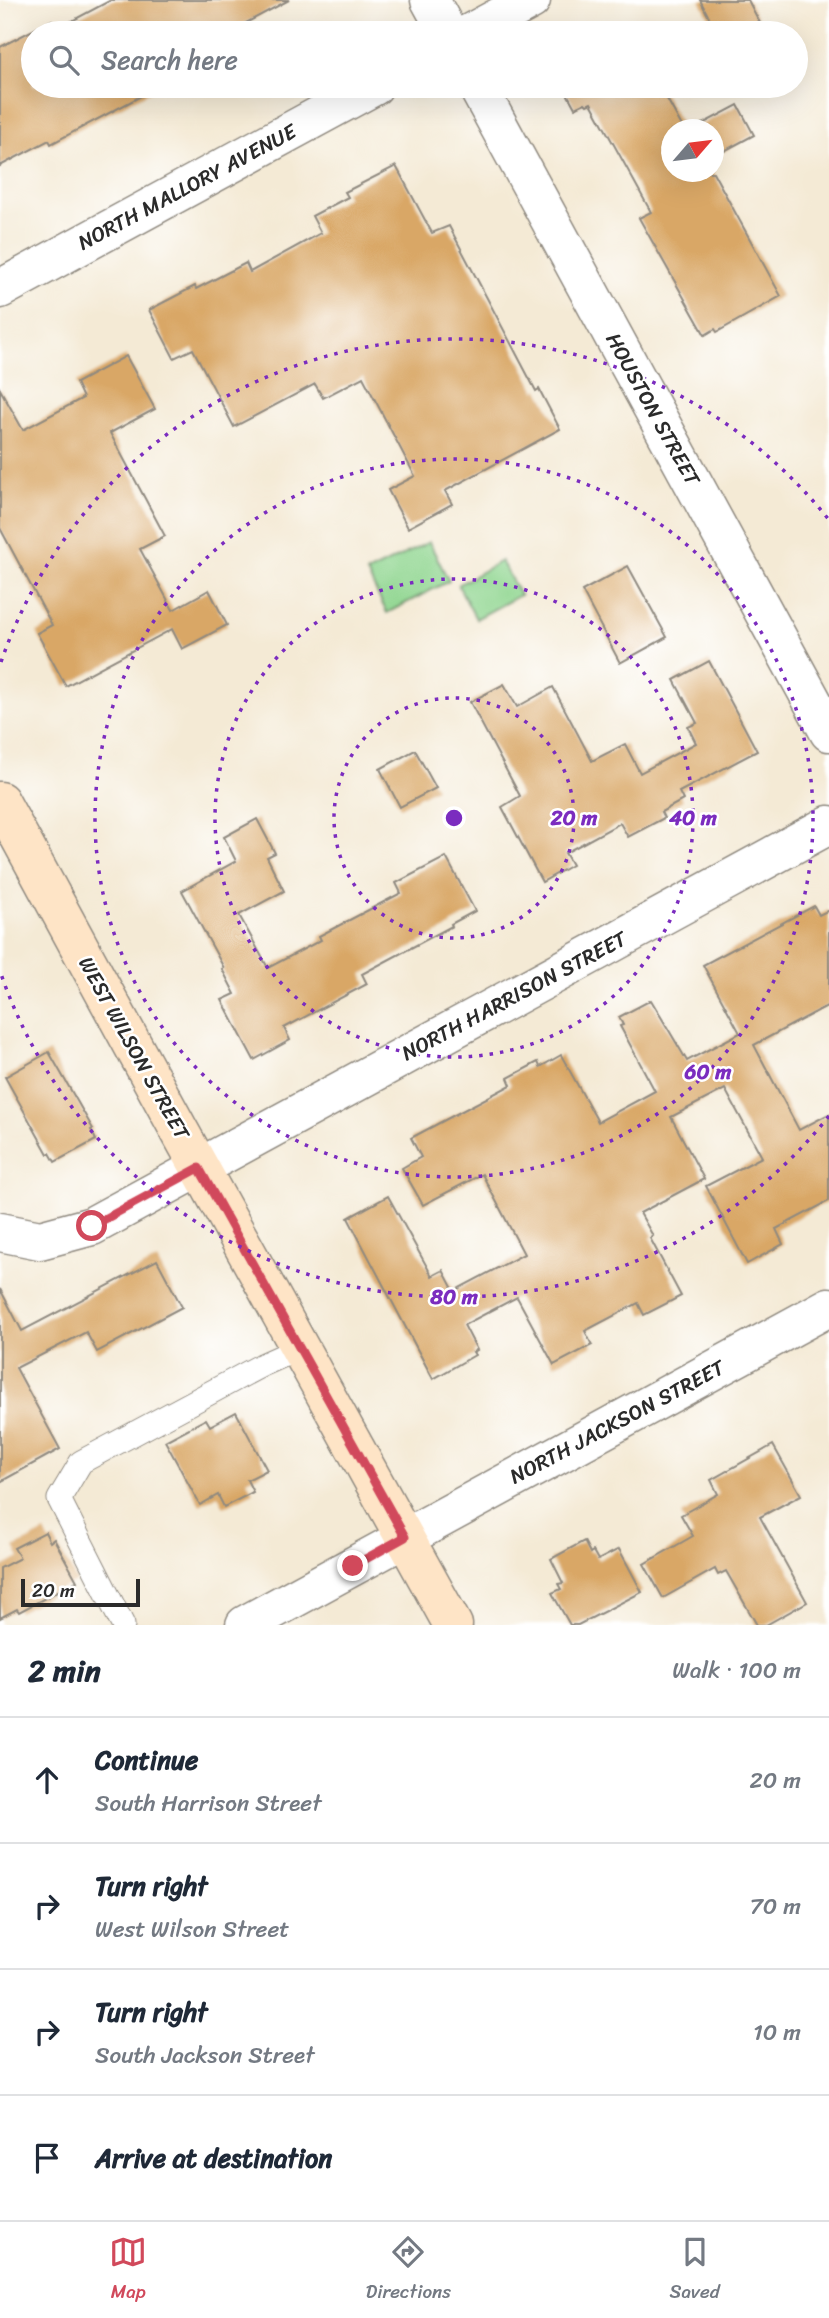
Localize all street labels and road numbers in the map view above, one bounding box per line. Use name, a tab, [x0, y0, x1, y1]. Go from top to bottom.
street label: NORTH MALLORY AVENUE	[70, 112, 305, 261]
street label: HOUSTON STREET	[595, 325, 712, 494]
street label: NORTH HARRISON STREET	[394, 920, 635, 1072]
street label: WEST WILSON STREET	[68, 949, 201, 1148]
street label: NORTH JACKSON STREET	[502, 1348, 733, 1495]

